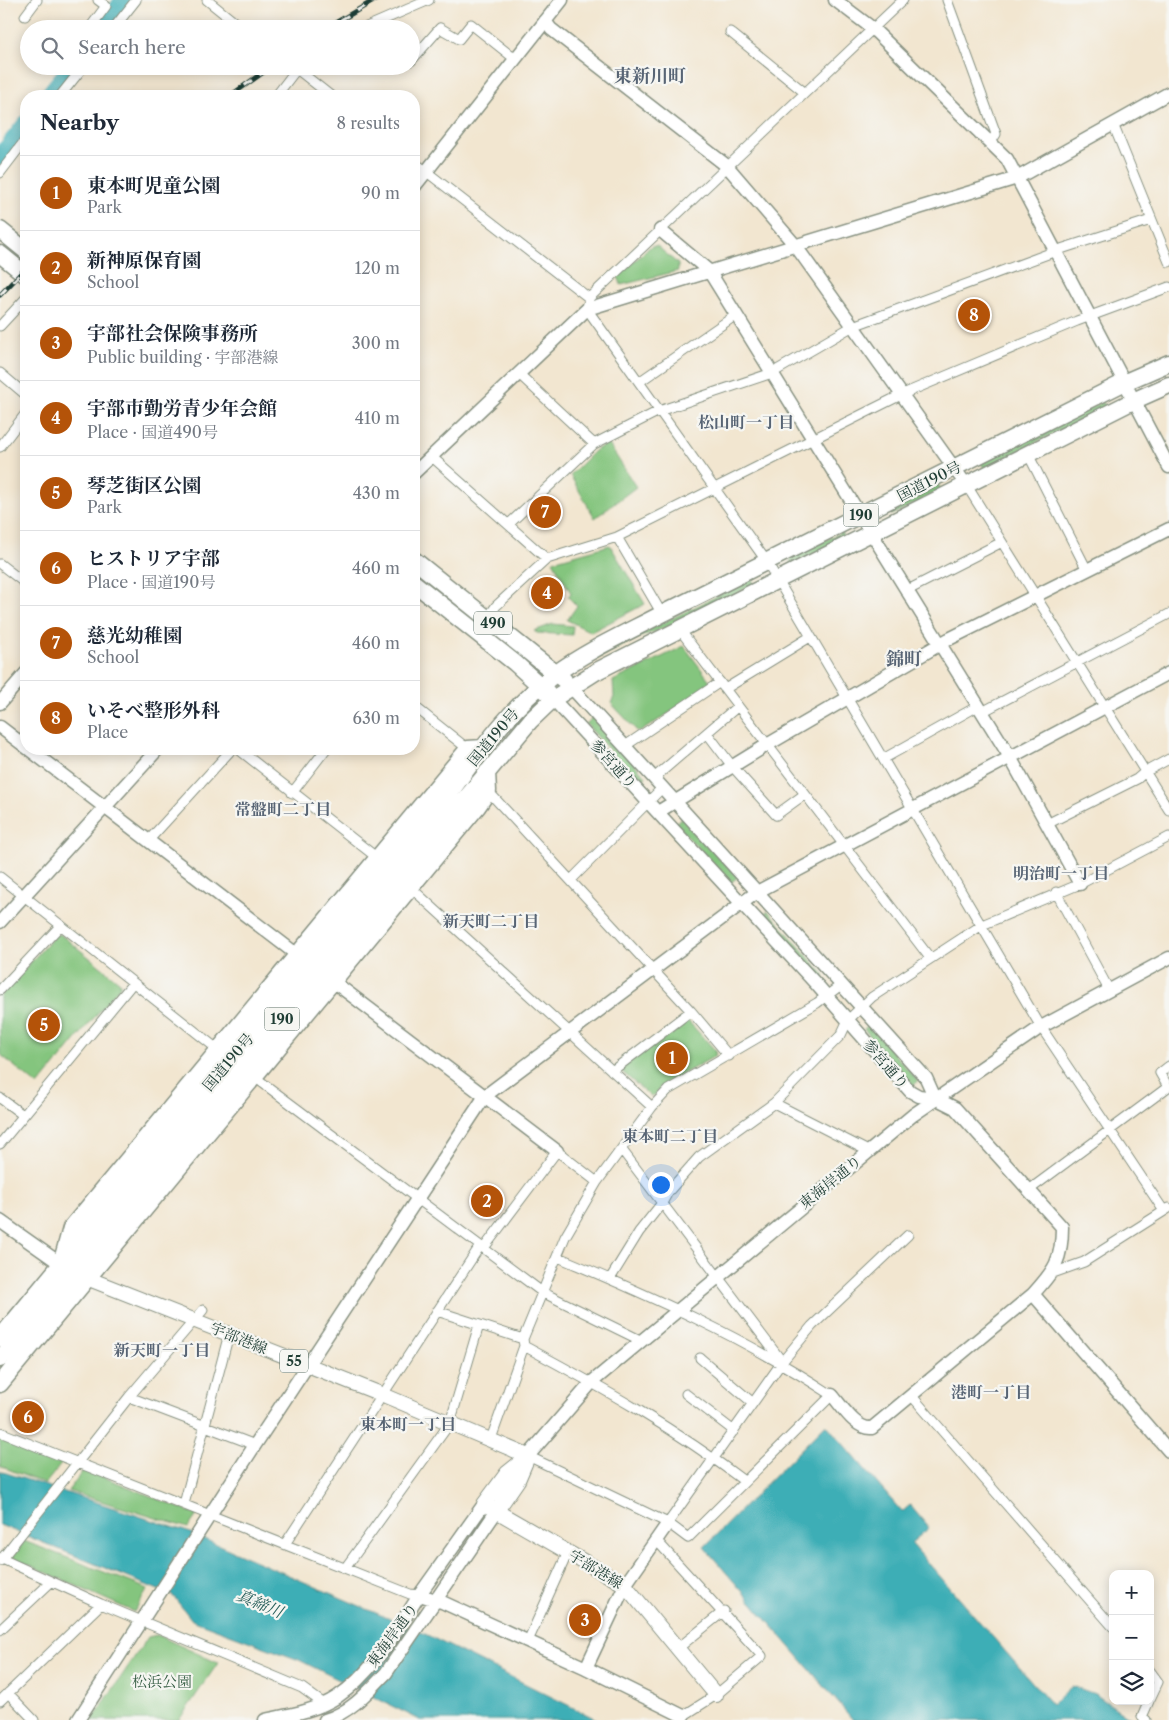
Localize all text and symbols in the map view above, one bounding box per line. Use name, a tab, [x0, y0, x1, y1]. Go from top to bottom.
search box	[20, 20, 420, 75]
icon: search	[38, 34, 66, 62]
text: Search here	[78, 36, 186, 59]
district label: 東新川町	[614, 65, 686, 87]
text: Nearby	[40, 110, 119, 135]
text: 8 results	[337, 113, 400, 133]
text: 東本町児童公園	[87, 174, 220, 197]
text: 1	[52, 183, 60, 203]
text: 90 m	[361, 183, 400, 203]
text: Park	[87, 197, 122, 217]
text: 新神原保育園	[87, 249, 201, 272]
text: 2	[51, 258, 61, 278]
text: 120 m	[355, 258, 400, 278]
text: School	[87, 272, 139, 292]
pin: 8	[958, 296, 990, 334]
text: 宇部社会保険事務所	[87, 322, 258, 345]
text: 3	[51, 333, 61, 353]
text: 300 m	[352, 333, 400, 353]
text: Public building · 宇部港線	[87, 347, 279, 367]
text: 宇部市勤労青少年会館	[87, 397, 277, 420]
text: 4	[51, 408, 61, 428]
text: 410 m	[355, 408, 400, 428]
district label: 松山町一丁目	[698, 412, 794, 432]
text: Place · 国道490号	[87, 422, 218, 442]
street label: 国道190号	[894, 457, 964, 505]
text: 琴芝街区公園	[87, 474, 201, 497]
text: 5	[52, 483, 60, 503]
text: 430 m	[353, 483, 400, 503]
pin: 7	[529, 493, 561, 531]
text: Park	[87, 497, 122, 517]
road number: 190	[844, 504, 878, 526]
text: ヒストリア宇部	[87, 547, 220, 570]
text: 6	[51, 558, 61, 578]
text: 460 m	[352, 558, 400, 578]
text: Place · 国道190号	[87, 572, 215, 592]
pin: 4	[531, 574, 563, 612]
road number: 490	[474, 612, 512, 634]
text: 慈光幼稚園	[87, 624, 182, 647]
text: 7	[52, 633, 60, 653]
text: 460 m	[352, 633, 400, 653]
text: School	[87, 647, 139, 667]
district label: 錦町	[886, 648, 922, 670]
text: いそべ整形外科	[87, 699, 220, 722]
street label: 国道190号	[463, 704, 523, 770]
text: 8	[51, 708, 61, 728]
text: 630 m	[353, 708, 400, 728]
text: Place	[87, 722, 128, 742]
street label: 参宮通り	[587, 735, 641, 793]
district label: 常盤町二丁目	[235, 799, 331, 819]
district label: 明治町一丁目	[1013, 863, 1109, 883]
district label: 新天町二丁目	[442, 911, 539, 931]
pin: 5	[28, 1006, 60, 1044]
road number: 190	[264, 1008, 300, 1030]
street label: 国道190号	[198, 1029, 258, 1095]
street label: 参宮通り	[859, 1035, 913, 1093]
pin: 1	[656, 1039, 688, 1077]
district label: 東本町二丁目	[622, 1126, 718, 1146]
street label: 東海岸通り	[795, 1151, 865, 1213]
your location	[648, 1172, 674, 1198]
pin: 2	[471, 1182, 503, 1220]
street label: 宇部港線	[208, 1318, 270, 1358]
district label: 新天町一丁目	[113, 1340, 210, 1360]
road number: 55	[280, 1350, 308, 1372]
district label: 港町一丁目	[951, 1382, 1031, 1402]
pin: 6	[12, 1398, 44, 1436]
district label: 東本町一丁目	[360, 1414, 456, 1434]
street label: 宇部港線	[565, 1545, 627, 1593]
map controls	[1109, 1570, 1154, 1705]
button: +	[1109, 1570, 1154, 1615]
water label: 真締川	[234, 1584, 288, 1622]
street label: 東海岸通り	[362, 1599, 422, 1671]
pin: 3	[569, 1601, 601, 1639]
button: −	[1109, 1615, 1154, 1660]
button: layers	[1109, 1660, 1154, 1705]
park label: 松浜公園	[132, 1672, 192, 1691]

